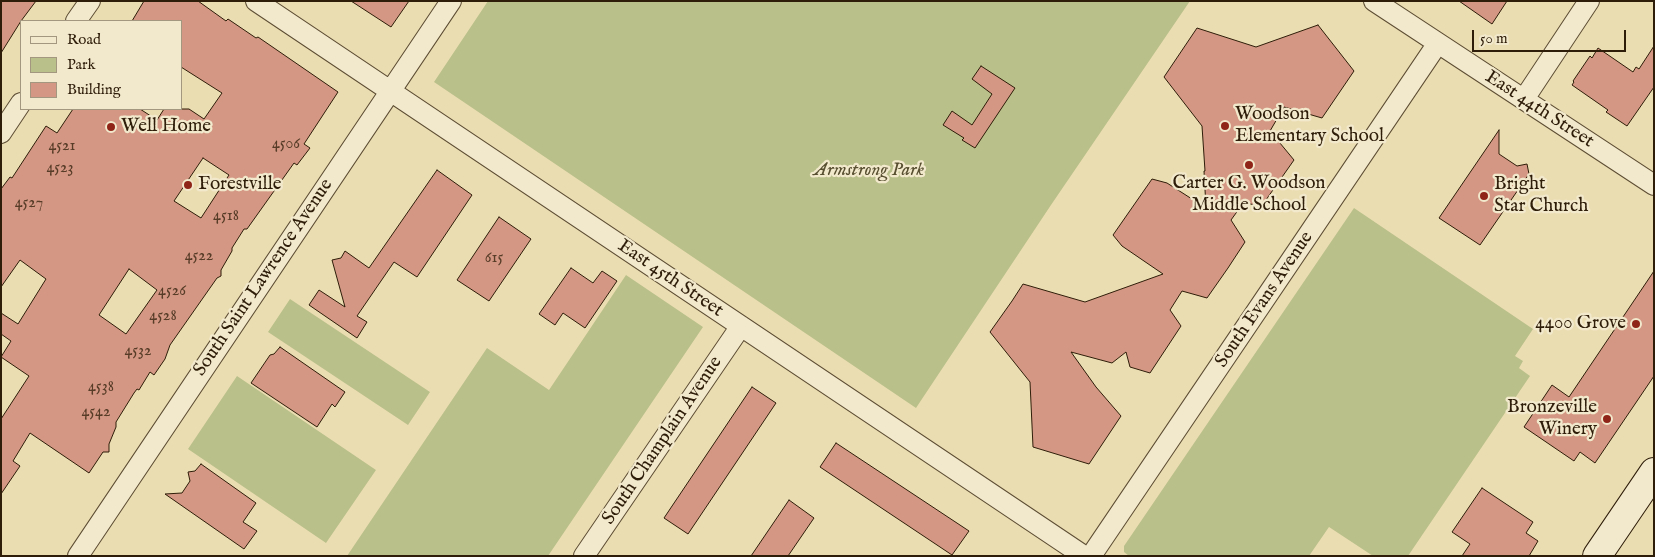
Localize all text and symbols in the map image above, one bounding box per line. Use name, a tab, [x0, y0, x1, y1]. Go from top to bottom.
legend	[20, 20, 182, 110]
scale bar	[1475, 20, 1629, 52]
text: 50 m	[1480, 29, 1508, 48]
text: Road	[67, 30, 101, 49]
text: Park	[67, 55, 96, 74]
street label: East 44th Street	[1480, 66, 1598, 154]
text: Building	[67, 80, 121, 99]
place label: Woodson Elementary School	[1235, 104, 1384, 148]
place label: Well Home	[121, 116, 211, 138]
marker: Woodson Elementary School	[1219, 120, 1231, 132]
marker: Well Home	[105, 121, 117, 133]
house number: 4506	[272, 135, 300, 155]
house number: 4521	[49, 137, 75, 157]
house number: 4523	[46, 159, 74, 179]
marker: Carter G. Woodson Middle School	[1243, 159, 1255, 171]
park label: Armstrong Park	[814, 160, 924, 182]
place label: Carter G. Woodson Middle School	[1173, 173, 1325, 217]
place label: Forestville	[198, 174, 282, 196]
place label: Bright Star Church	[1494, 174, 1588, 218]
street label: South Saint Lawrence Avenue	[189, 175, 339, 381]
marker: Forestville	[182, 179, 194, 191]
marker: Bright Star Church	[1478, 190, 1490, 202]
house number: 4527	[15, 194, 43, 214]
house number: 4518	[213, 207, 239, 227]
street label: South Evans Avenue	[1211, 228, 1319, 372]
street label: East 45th Street	[613, 235, 727, 323]
house number: 4522	[185, 247, 213, 267]
house number: 615	[485, 249, 503, 269]
house number: 4526	[158, 282, 186, 302]
house number: 4528	[149, 307, 177, 327]
place label: 4400 Grove	[1535, 313, 1626, 335]
marker: 4400 Grove	[1630, 318, 1642, 330]
house number: 4532	[124, 342, 152, 362]
street label: South Champlain Avenue	[598, 352, 728, 530]
house number: 4538	[88, 378, 114, 398]
place label: Bronzeville Winery	[1507, 397, 1597, 441]
house number: 4542	[82, 403, 110, 423]
marker: Bronzeville Winery	[1601, 413, 1613, 425]

